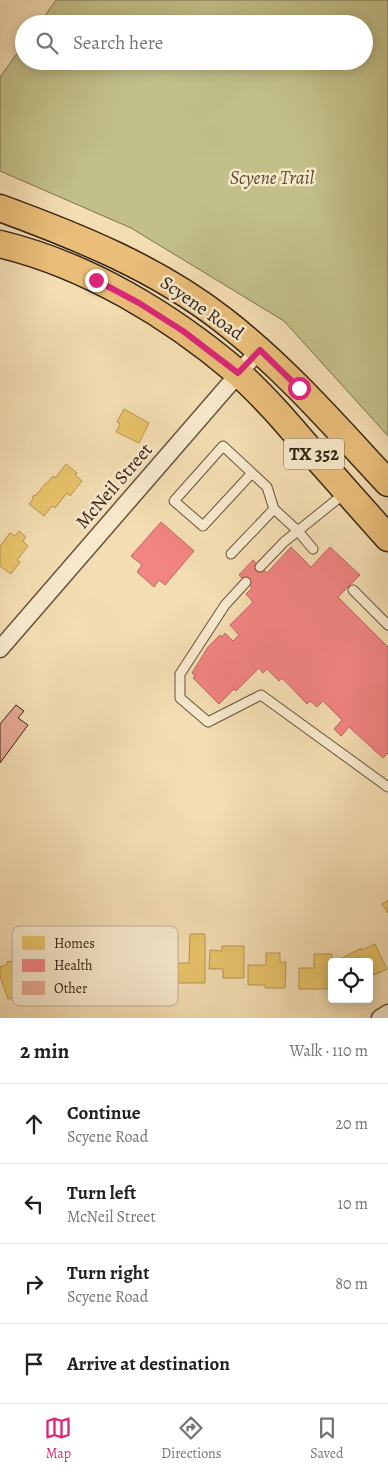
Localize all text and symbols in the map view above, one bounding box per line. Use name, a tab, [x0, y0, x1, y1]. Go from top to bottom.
search box	[15, 15, 373, 70]
icon: search	[33, 29, 61, 57]
text: Search here	[73, 30, 163, 56]
park label: Scyene Trail	[230, 165, 314, 191]
route end	[85, 269, 108, 292]
street label: Scyene Road	[155, 270, 250, 347]
route start	[288, 377, 311, 400]
street label: McNeil Street	[70, 438, 158, 534]
road number: TX 352	[284, 438, 344, 469]
legend	[12, 926, 178, 1006]
text: Homes	[54, 934, 95, 953]
text: Health	[54, 956, 93, 975]
map controls	[328, 958, 373, 1003]
button: locate	[328, 958, 373, 1003]
text: Other	[54, 979, 88, 998]
text: 2 min	[20, 1037, 69, 1065]
text: Walk · 110 m	[290, 1040, 368, 1062]
text: Continue	[67, 1100, 141, 1126]
icon: ahead	[20, 1110, 48, 1138]
text: 20 m	[335, 1113, 368, 1135]
text: Scyene Road	[67, 1126, 148, 1148]
text: Turn left	[67, 1180, 136, 1206]
icon: left	[20, 1190, 48, 1218]
text: 10 m	[338, 1193, 368, 1215]
text: McNeil Street	[67, 1206, 156, 1228]
text: Turn right	[67, 1260, 149, 1286]
icon: right	[20, 1270, 48, 1298]
text: 80 m	[335, 1273, 368, 1295]
text: Scyene Road	[67, 1286, 148, 1308]
icon: arrive	[20, 1350, 48, 1378]
text: Arrive at destination	[67, 1351, 230, 1377]
tab: Map	[44, 1414, 72, 1463]
tab: Directions	[161, 1414, 221, 1463]
tab: Saved	[310, 1414, 344, 1463]

